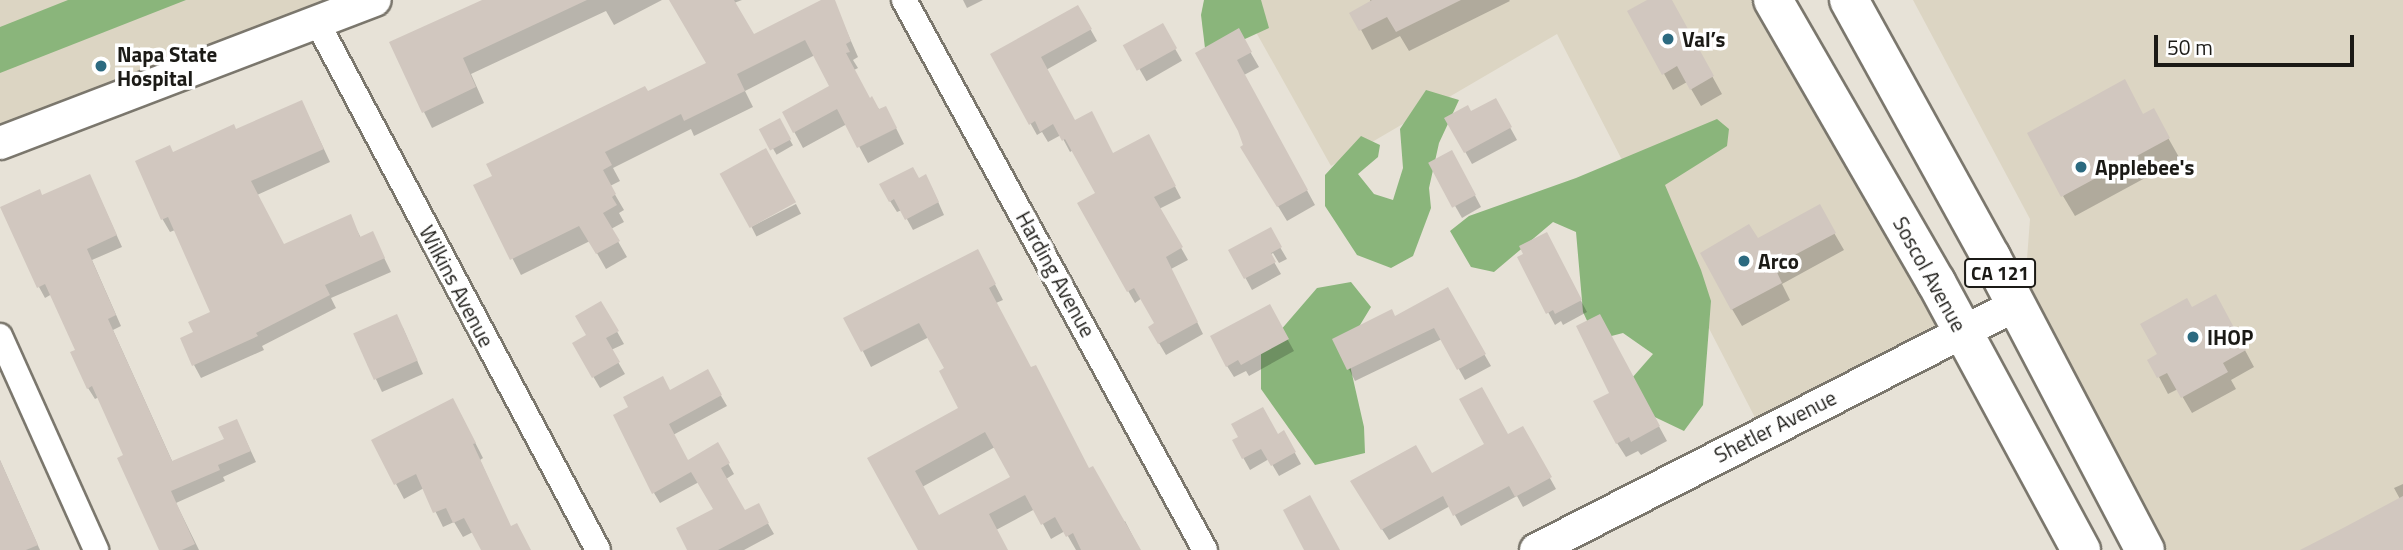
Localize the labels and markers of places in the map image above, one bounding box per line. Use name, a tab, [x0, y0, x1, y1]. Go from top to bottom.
place label: Val’s	[1682, 26, 1725, 52]
marker: Val’s	[1660, 31, 1676, 47]
place label: Napa State Hospital	[117, 41, 217, 91]
marker: Napa State Hospital	[91, 56, 111, 76]
place label: Applebee's	[2095, 154, 2194, 180]
marker: Applebee's	[2073, 159, 2089, 175]
place label: Arco	[1758, 248, 1799, 274]
marker: Arco	[1736, 253, 1752, 269]
place label: IHOP	[2207, 324, 2253, 350]
marker: IHOP	[2185, 329, 2201, 345]

